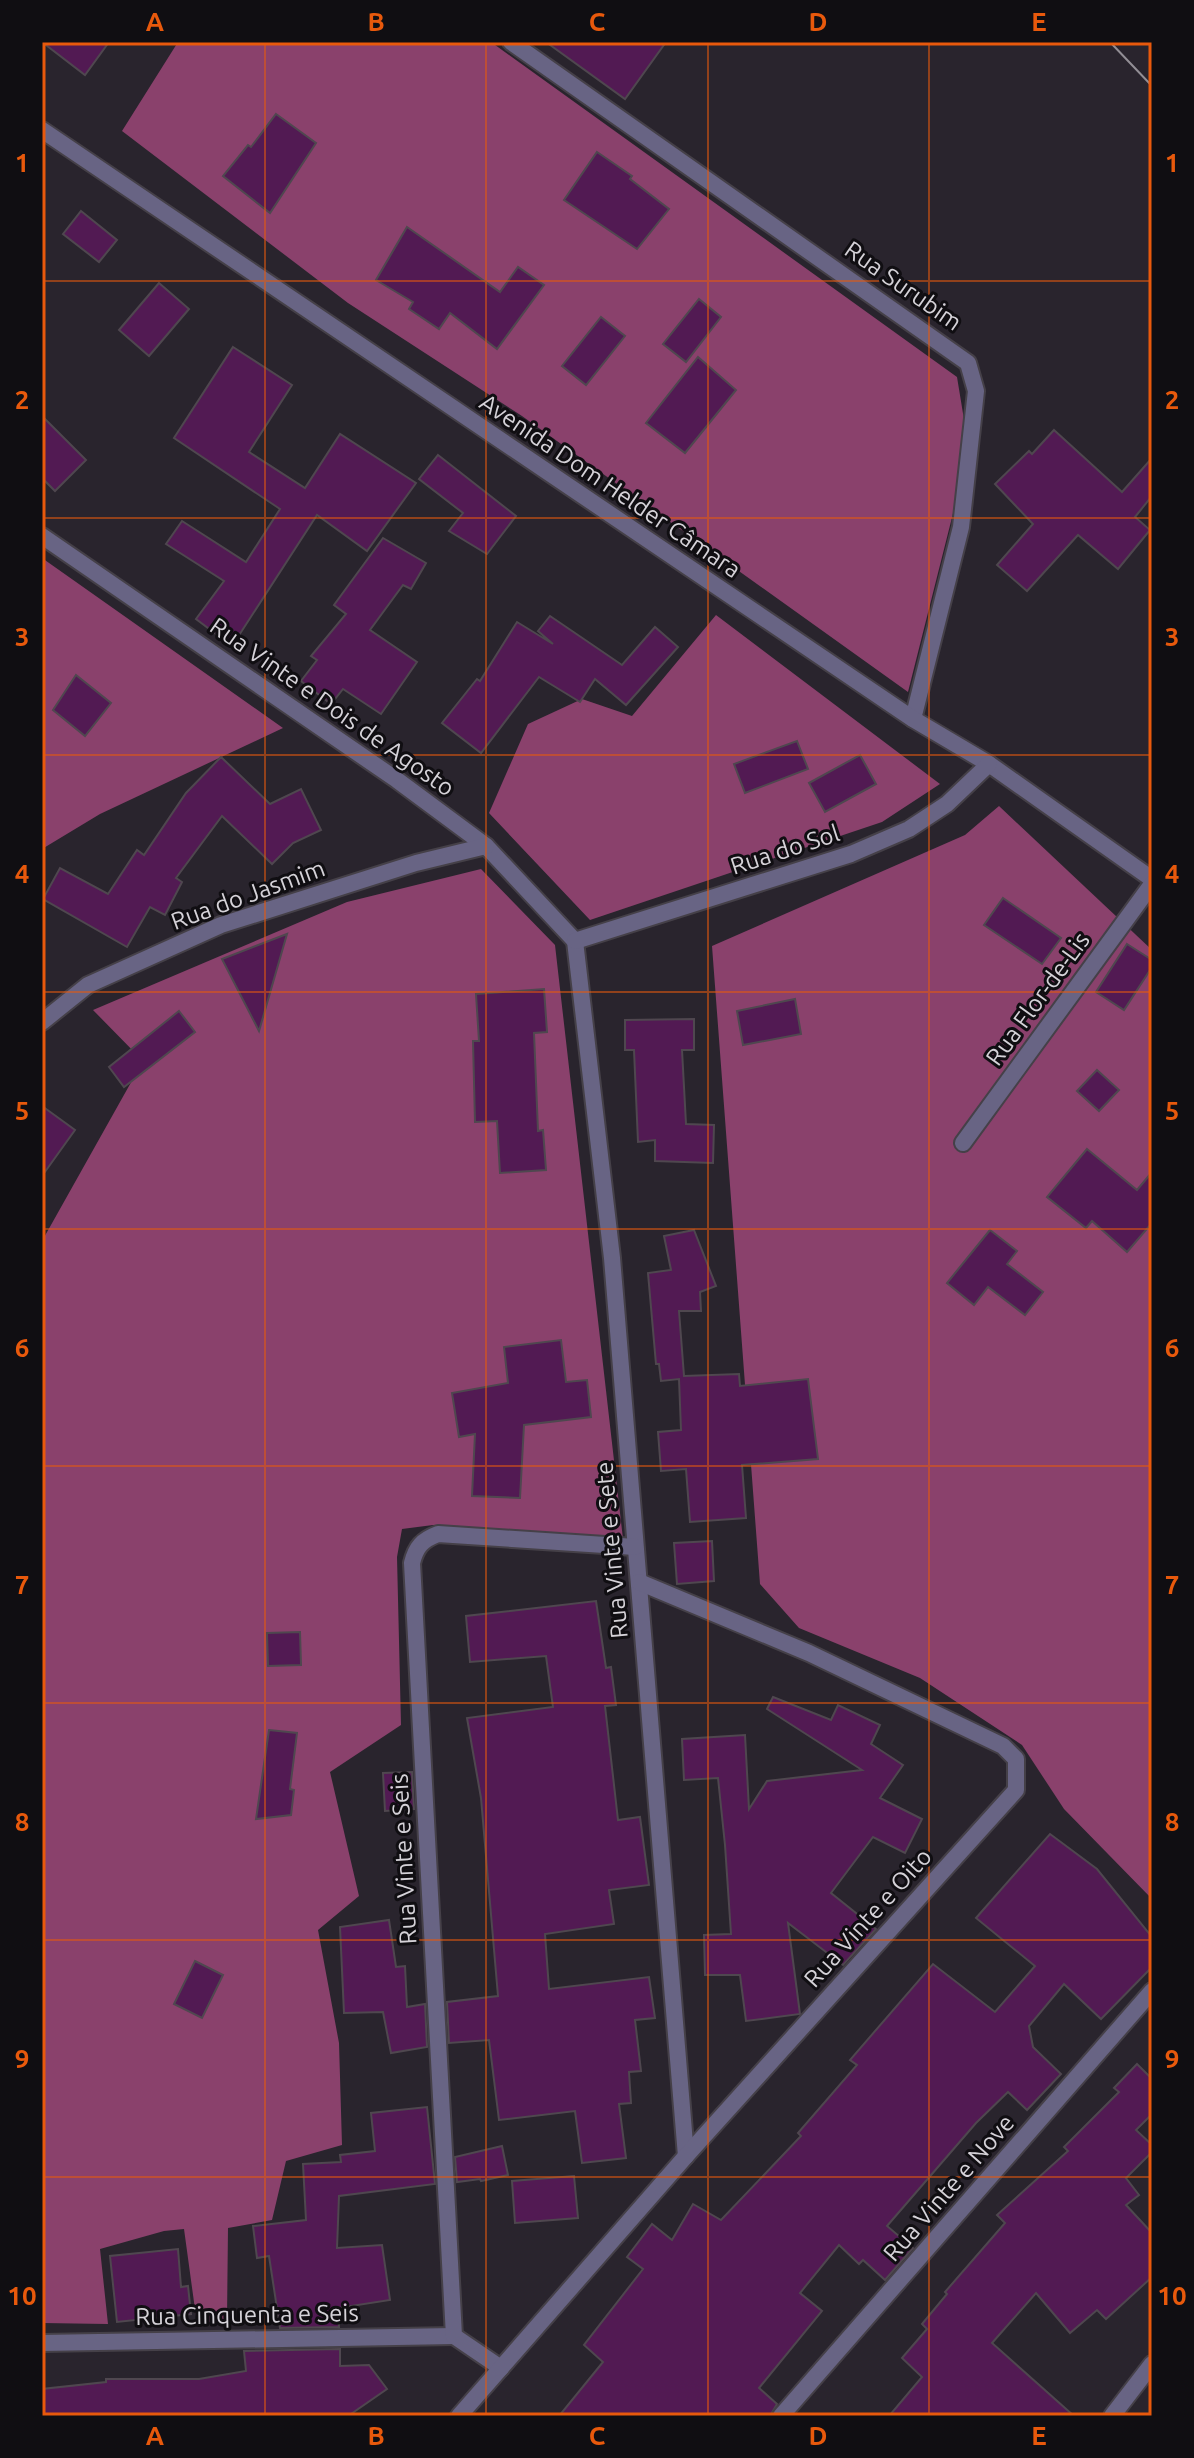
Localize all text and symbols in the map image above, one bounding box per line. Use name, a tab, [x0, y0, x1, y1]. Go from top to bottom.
text: A	[146, 7, 165, 36]
text: B	[367, 7, 385, 36]
text: C	[589, 7, 606, 36]
text: D	[809, 7, 827, 36]
text: E	[1031, 7, 1047, 36]
text: 1	[15, 148, 29, 177]
text: 1	[1165, 148, 1179, 177]
street label: Rua Surubim	[840, 235, 967, 336]
text: 2	[15, 385, 29, 414]
text: 2	[1165, 385, 1179, 414]
street label: Avenida Dom Helder Câmara	[475, 388, 746, 583]
street label: Rua Vinte e Dois de Agosto	[205, 612, 459, 801]
text: 3	[15, 622, 29, 651]
text: 3	[1165, 622, 1179, 651]
street label: Rua do Sol	[727, 819, 843, 880]
street label: Rua do Jasmim	[167, 854, 329, 935]
text: 4	[15, 859, 29, 888]
text: 4	[1165, 859, 1179, 888]
street label: Rua Flor-de-Lis	[980, 927, 1095, 1070]
text: 5	[15, 1096, 29, 1125]
text: 5	[1165, 1096, 1179, 1125]
text: 6	[15, 1333, 29, 1362]
text: 6	[1165, 1333, 1179, 1362]
street label: Rua Vinte e Sete	[590, 1461, 633, 1640]
text: 7	[15, 1570, 29, 1599]
text: 7	[1165, 1570, 1179, 1599]
street label: Rua Vinte e Seis	[386, 1773, 421, 1945]
text: 8	[15, 1807, 29, 1836]
text: 8	[1165, 1807, 1179, 1836]
street label: Rua Vinte e Oito	[798, 1843, 937, 1992]
text: 9	[15, 2044, 29, 2073]
text: 9	[1165, 2044, 1179, 2073]
street label: Rua Vinte e Nove	[878, 2109, 1019, 2266]
text: 10	[7, 2281, 37, 2310]
text: 10	[1157, 2281, 1187, 2310]
street label: Rua Cinquenta e Seis	[135, 2299, 359, 2330]
text: A	[146, 2421, 165, 2450]
text: B	[367, 2421, 385, 2450]
text: C	[589, 2421, 606, 2450]
text: D	[809, 2421, 827, 2450]
text: E	[1031, 2421, 1047, 2450]

